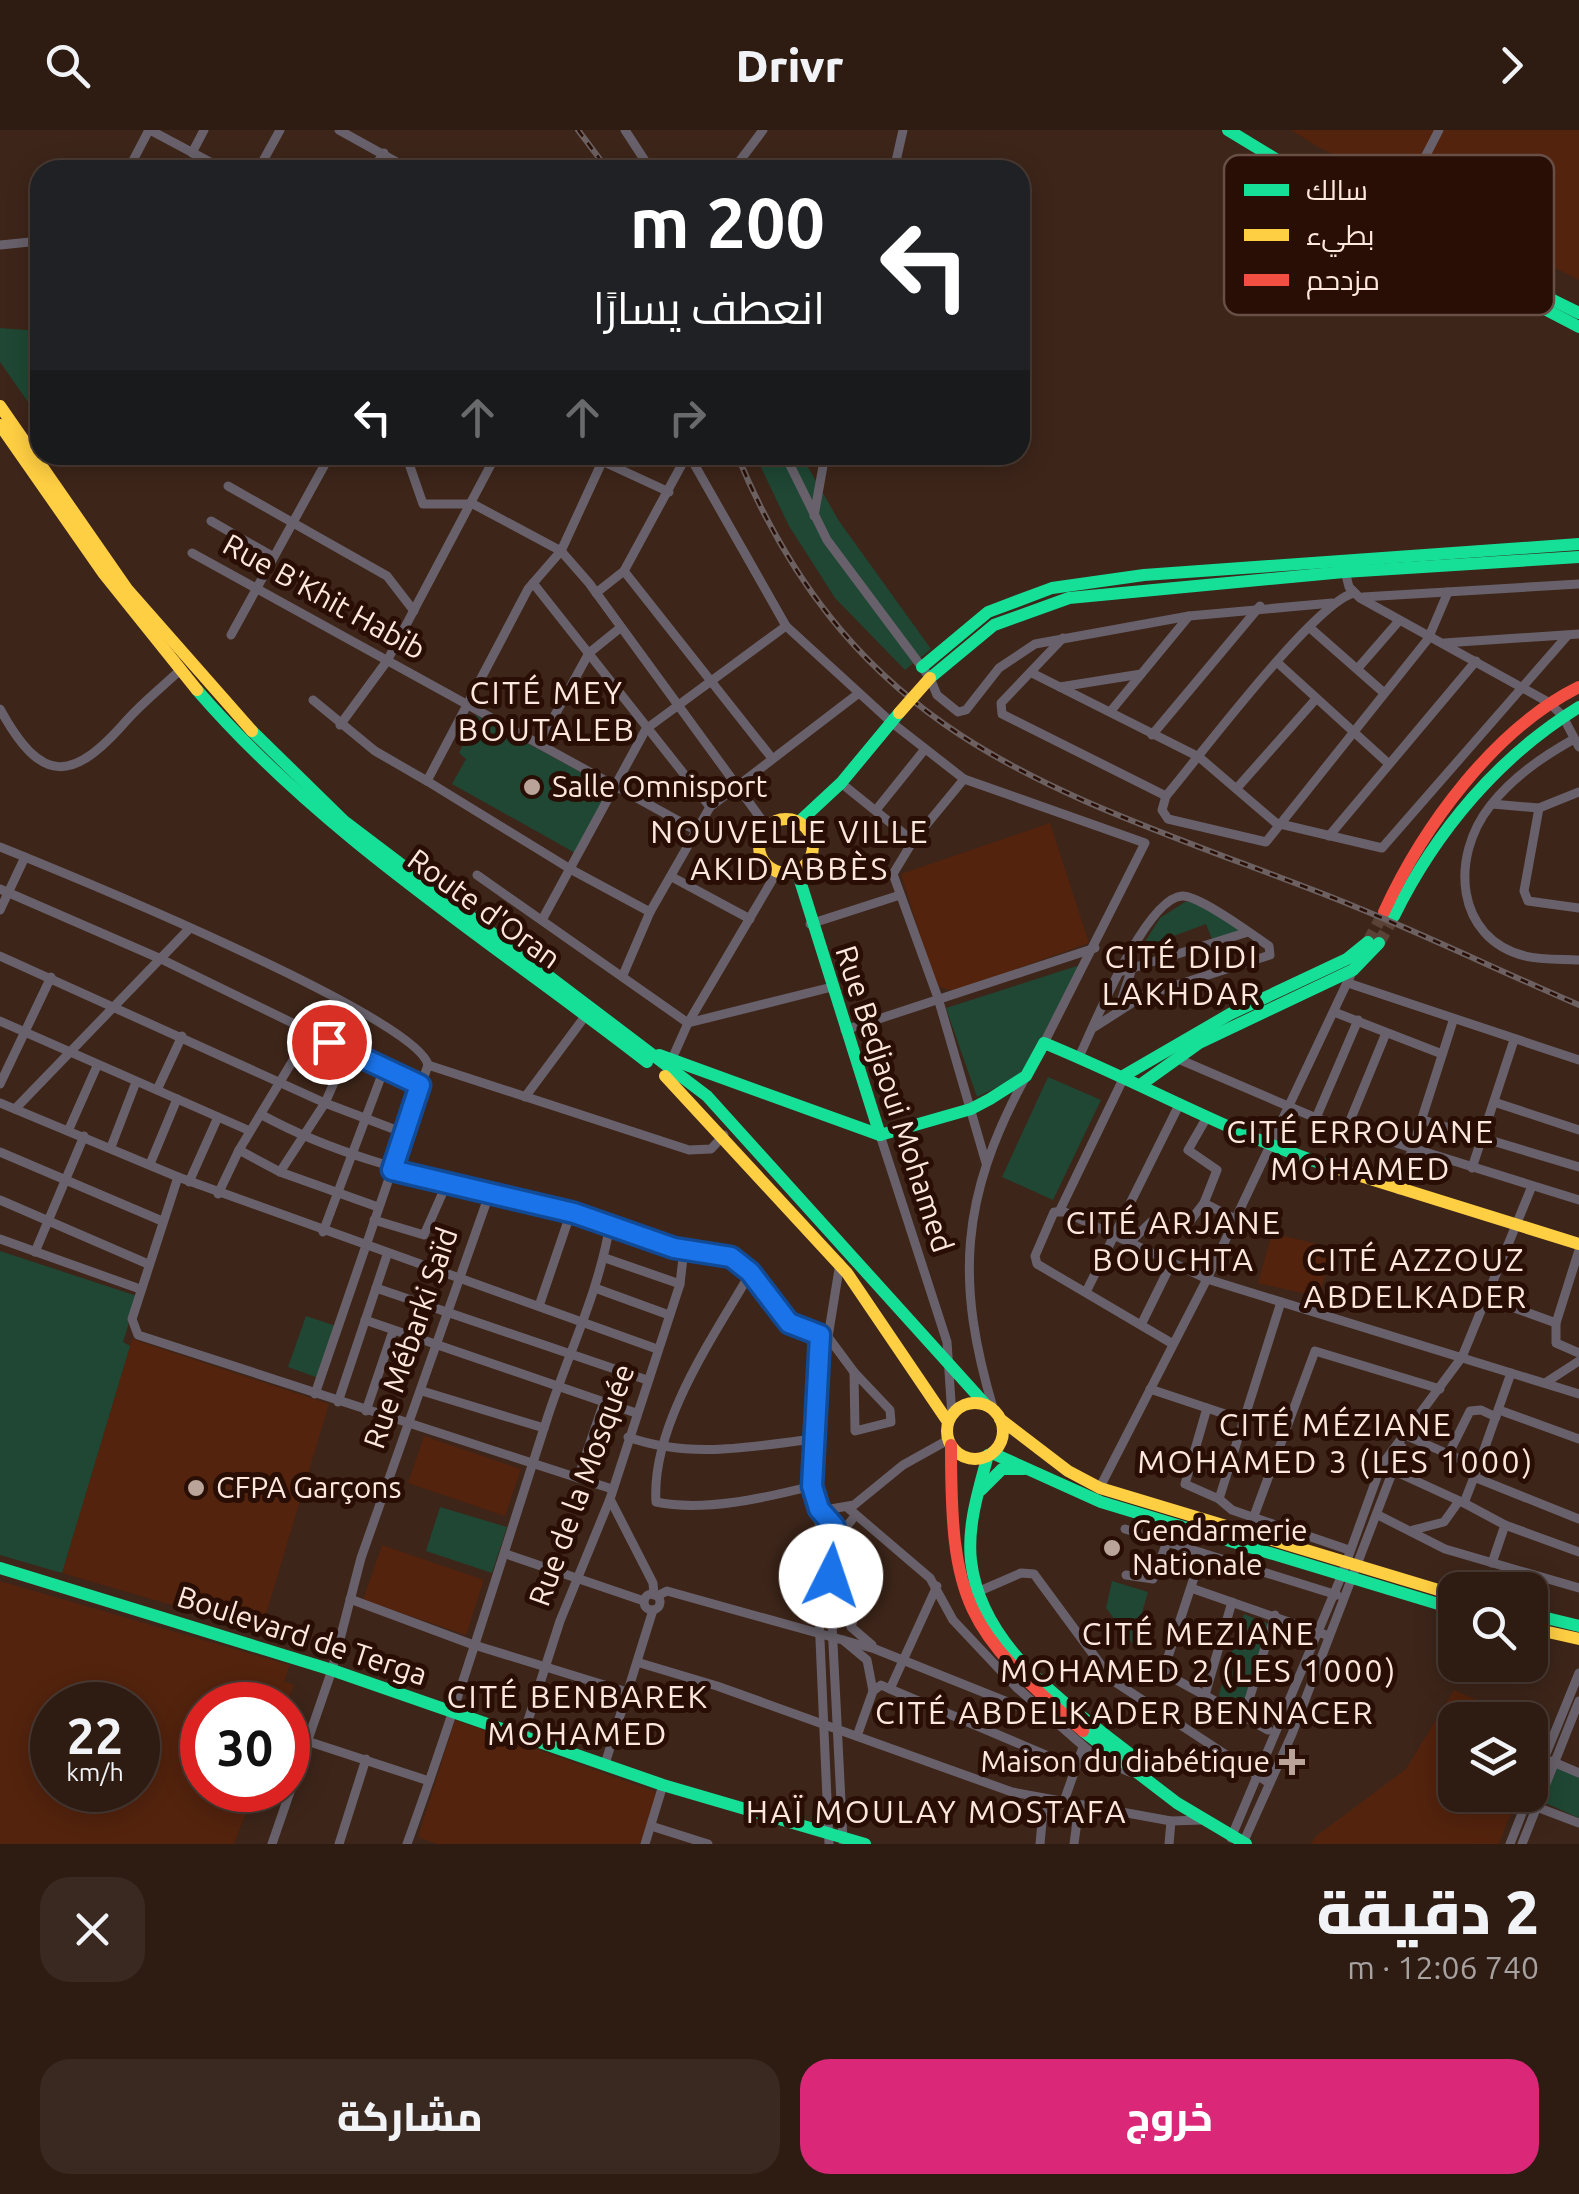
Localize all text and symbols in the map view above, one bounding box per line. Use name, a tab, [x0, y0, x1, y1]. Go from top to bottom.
icon: search	[40, 38, 95, 93]
icon: forward	[1484, 38, 1539, 93]
text: Drivr	[735, 40, 844, 91]
legend	[1224, 155, 1554, 315]
text: سالك	[1306, 174, 1368, 205]
text: 200 m	[630, 183, 825, 261]
icon: left	[860, 200, 990, 330]
text: بطيء	[1306, 219, 1374, 257]
text: مزدحم	[1306, 264, 1380, 300]
text: انعطف يسارًا	[593, 282, 825, 333]
icon: left	[345, 390, 400, 445]
icon: ahead	[450, 390, 505, 445]
icon: ahead	[555, 390, 610, 445]
icon: right	[660, 390, 715, 445]
street label: Rue B'Khit Habib	[218, 527, 431, 666]
district label: CITÉ MEY BOUTALEB	[458, 674, 636, 747]
place label: Salle Omnisport	[552, 769, 767, 803]
marker: Salle Omnisport	[521, 776, 543, 798]
district label: NOUVELLE VILLE AKID ABBÈS	[650, 813, 930, 886]
street label: Route d'Oran	[402, 842, 567, 975]
district label: CITÉ DIDI LAKHDAR	[1102, 938, 1262, 1011]
street label: Rue Bedjaoui Mohamed	[829, 941, 961, 1256]
pin	[287, 1000, 372, 1085]
icon: arrive	[302, 1015, 357, 1070]
district label: CITÉ ERROUANE MOHAMED	[1226, 1113, 1496, 1186]
district label: CITÉ ARJANE BOUCHTA	[1065, 1204, 1283, 1277]
street label: Rue Mébarki Saïd	[356, 1223, 464, 1453]
district label: CITÉ AZZOUZ ABDELKADER	[1304, 1241, 1528, 1314]
street label: Rue de la Mosquée	[521, 1359, 641, 1610]
district label: CITÉ MÉZIANE MOHAMED 3 (LES 1000)	[1137, 1406, 1535, 1479]
place label: CFPA Garçons	[216, 1470, 401, 1504]
marker: CFPA Garçons	[185, 1477, 207, 1499]
place label: Gendarmerie Nationale	[1132, 1513, 1308, 1581]
position arrow	[779, 1524, 883, 1628]
marker: Gendarmerie Nationale	[1101, 1537, 1123, 1559]
map controls	[1438, 1572, 1548, 1812]
button: search	[1438, 1572, 1548, 1682]
street label: Boulevard de Terga	[173, 1579, 432, 1692]
district label: CITÉ MEZIANE MOHAMED 2 (LES 1000)	[1000, 1615, 1398, 1688]
district label: CITÉ BENBAREK MOHAMED	[447, 1678, 710, 1751]
speed limit sign: 30	[180, 1682, 310, 1812]
district label: CITÉ ABDELKADER BENNACER	[875, 1694, 1375, 1730]
button: layers	[1438, 1702, 1548, 1812]
text: 22	[67, 1707, 123, 1763]
place label: Maison du diabétique	[980, 1744, 1270, 1778]
marker: Maison du diabétique	[1279, 1749, 1305, 1775]
text: km/h	[66, 1758, 124, 1786]
district label: HAÏ MOULAY MOSTAFA	[746, 1793, 1128, 1829]
button: close	[40, 1877, 145, 1982]
text: 2 دقيقة	[1317, 1878, 1539, 1945]
text: 740 m · 12:06	[1347, 1949, 1539, 1985]
button: مشاركة	[40, 2059, 780, 2174]
button: خروج	[800, 2059, 1539, 2174]

